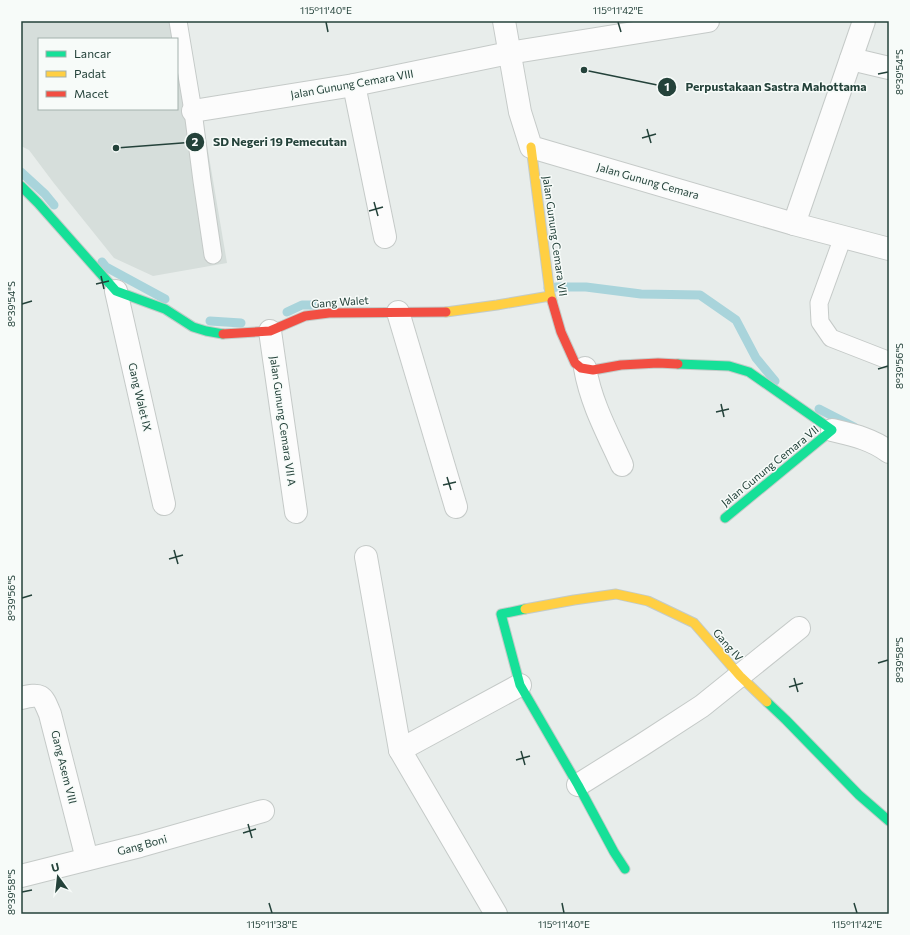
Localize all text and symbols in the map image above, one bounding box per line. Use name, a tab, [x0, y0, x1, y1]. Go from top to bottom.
text: 115°11'40"E	[300, 4, 352, 16]
text: 115°11'42"E	[593, 4, 643, 16]
legend	[38, 38, 178, 110]
text: Lancar	[74, 46, 111, 60]
text: 8°39'54"S	[893, 49, 905, 95]
text: Padat	[74, 66, 106, 80]
street label: Jalan Gunung Cemara VIII	[289, 66, 415, 102]
callout: Perpustakaan Sastra Mahottama	[657, 75, 875, 99]
text: 1	[664, 79, 670, 93]
text: Perpustakaan Sastra Mahottama	[685, 79, 867, 93]
text: Macet	[74, 86, 109, 100]
callout: SD Negeri 19 Pemecutan	[185, 130, 355, 154]
text: 2	[192, 134, 199, 148]
text: SD Negeri 19 Pemecutan	[213, 134, 347, 148]
street label: Jalan Gunung Cemara	[595, 160, 701, 202]
street label: Jalan Gunung Cemara VII	[540, 175, 570, 297]
text: 8°39'54"S	[5, 281, 17, 327]
street label: Gang Walet	[311, 293, 370, 310]
text: 8°39'56"S	[893, 343, 905, 389]
street label: Jalan Gunung Cemara VII A	[267, 355, 299, 487]
street label: Gang Walet IX	[126, 361, 155, 433]
street label: Jalan Gunung Cemara VII	[718, 422, 822, 510]
text: 8°39'56"S	[5, 575, 17, 621]
street label: Gang IV	[711, 626, 746, 664]
text: 8°39'58"S	[893, 637, 905, 683]
street label: Gang Asem VIII	[49, 729, 80, 805]
street label: Gang Boni	[116, 832, 168, 857]
north arrow	[38, 857, 78, 897]
text: U	[50, 860, 61, 874]
text: 8°39'58"S	[5, 869, 17, 915]
text: 115°11'38"E	[246, 918, 298, 930]
text: 115°11'40"E	[538, 918, 590, 930]
text: 115°11'42"E	[832, 918, 882, 930]

